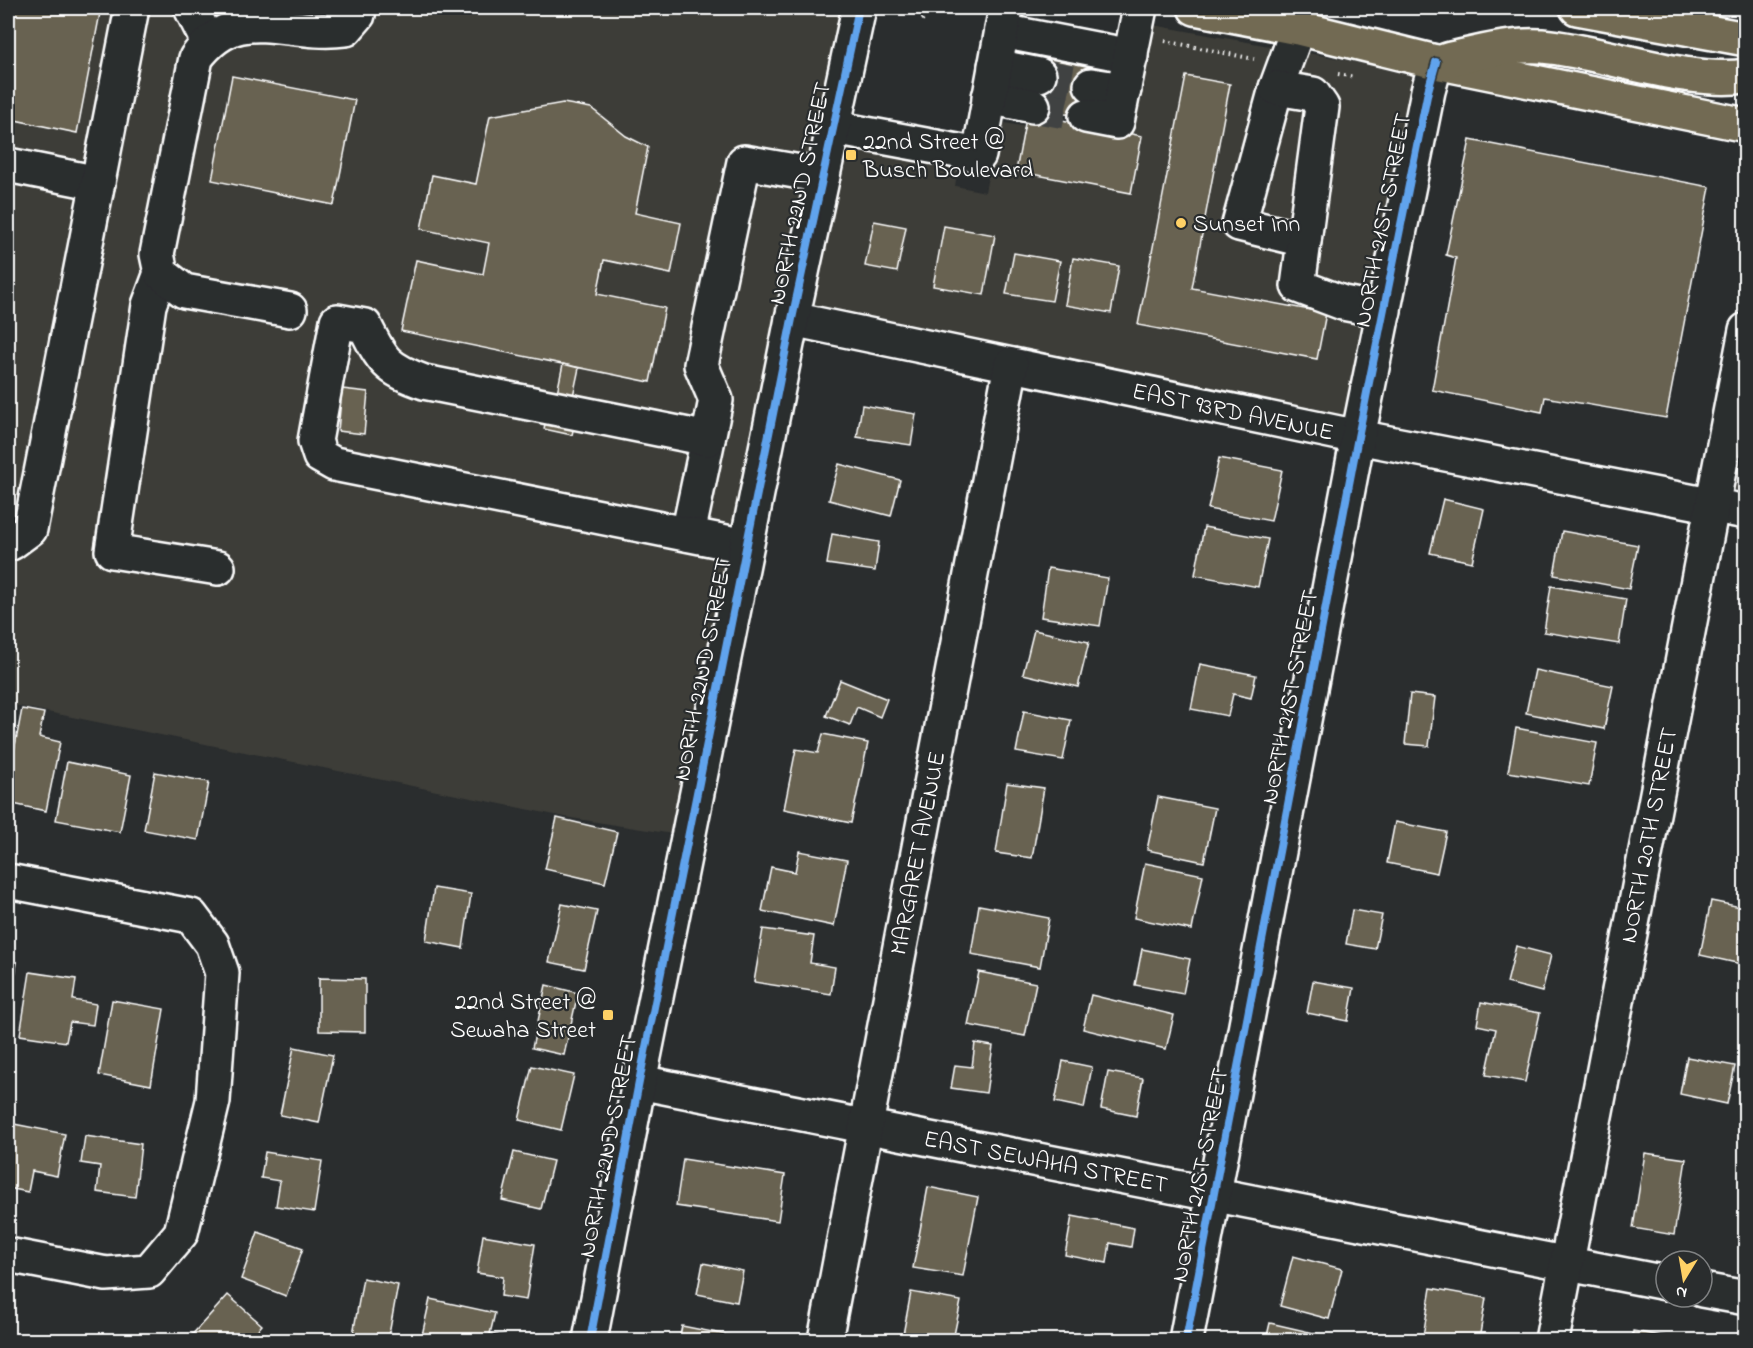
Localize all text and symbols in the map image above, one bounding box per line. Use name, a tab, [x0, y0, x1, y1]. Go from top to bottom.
street label: NORTH 22ND STREET	[761, 79, 842, 308]
street label: NORTH 21ST STREET	[1347, 110, 1422, 331]
place label: 22nd Street @ Busch Boulevard	[862, 126, 1034, 189]
marker: 22nd Street @ Busch Boulevard	[844, 148, 858, 162]
place label: Sunset Inn	[1193, 208, 1300, 243]
marker: Sunset Inn	[1174, 216, 1188, 230]
street label: EAST 93RD AVENUE	[1129, 375, 1336, 452]
street label: NORTH 22ND STREET	[666, 555, 743, 784]
street label: NORTH 21ST STREET	[1254, 587, 1329, 808]
street label: NORTH 20TH STREET	[1612, 725, 1689, 946]
street label: MARGARET AVENUE	[883, 749, 956, 958]
place label: 22nd Street @ Sewaha Street	[450, 986, 596, 1049]
marker: 22nd Street @ Sewaha Street	[601, 1008, 615, 1022]
street label: NORTH 22ND STREET	[571, 1032, 648, 1261]
street label: NORTH 21ST STREET	[1164, 1065, 1239, 1286]
street label: EAST SEWAHA STREET	[921, 1123, 1171, 1204]
north arrow	[1654, 1249, 1714, 1309]
text: N	[1674, 1279, 1689, 1305]

